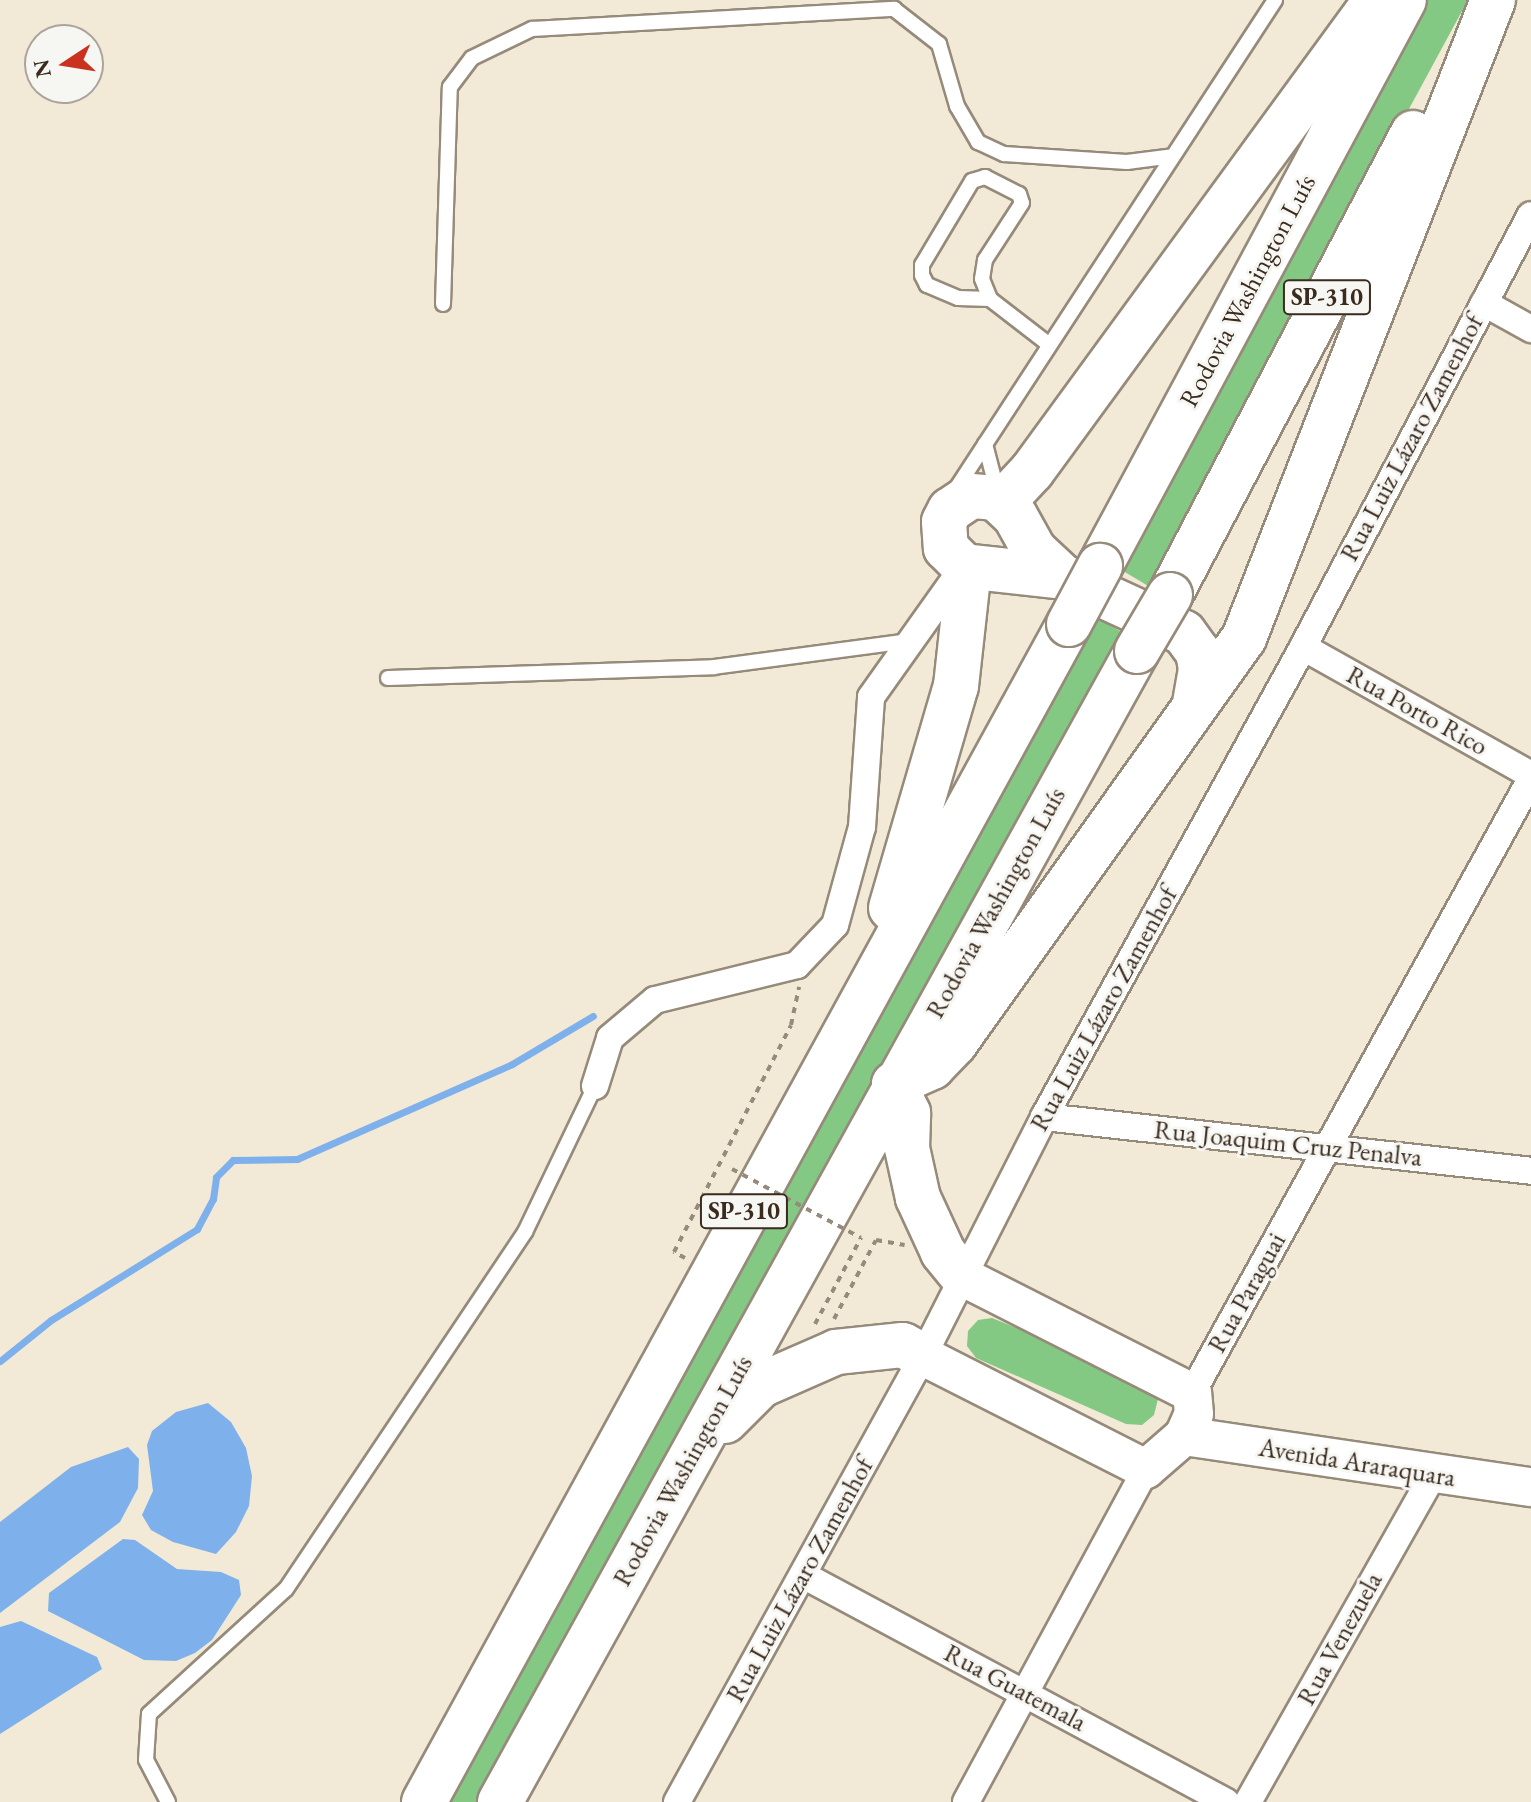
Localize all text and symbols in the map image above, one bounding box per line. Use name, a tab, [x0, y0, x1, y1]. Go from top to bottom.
north arrow	[24, 24, 104, 104]
text: N	[26, 57, 58, 80]
street label: Rodovia Washington Luís	[1173, 169, 1323, 413]
road number: SP-310	[1281, 277, 1373, 317]
street label: Rua Luiz Lázaro Zamenhof	[1334, 309, 1490, 567]
street label: Rua Porto Rico	[1341, 659, 1493, 763]
street label: Rodovia Washington Luís	[920, 782, 1072, 1024]
street label: Rua Luiz Lázaro Zamenhof	[1024, 881, 1184, 1137]
street label: Rua Joaquim Cruz Penalva	[1153, 1114, 1423, 1174]
road number: SP-310	[698, 1191, 790, 1231]
street label: Rua Paraguai	[1201, 1228, 1293, 1358]
street label: Rodovia Washington Luís	[607, 1350, 759, 1592]
street label: Avenida Araraquara	[1256, 1432, 1458, 1494]
street label: Rua Luiz Lázaro Zamenhof	[720, 1452, 880, 1708]
street label: Rua Venezuela	[1291, 1567, 1389, 1711]
street label: Rua Guatemala	[939, 1638, 1091, 1738]

